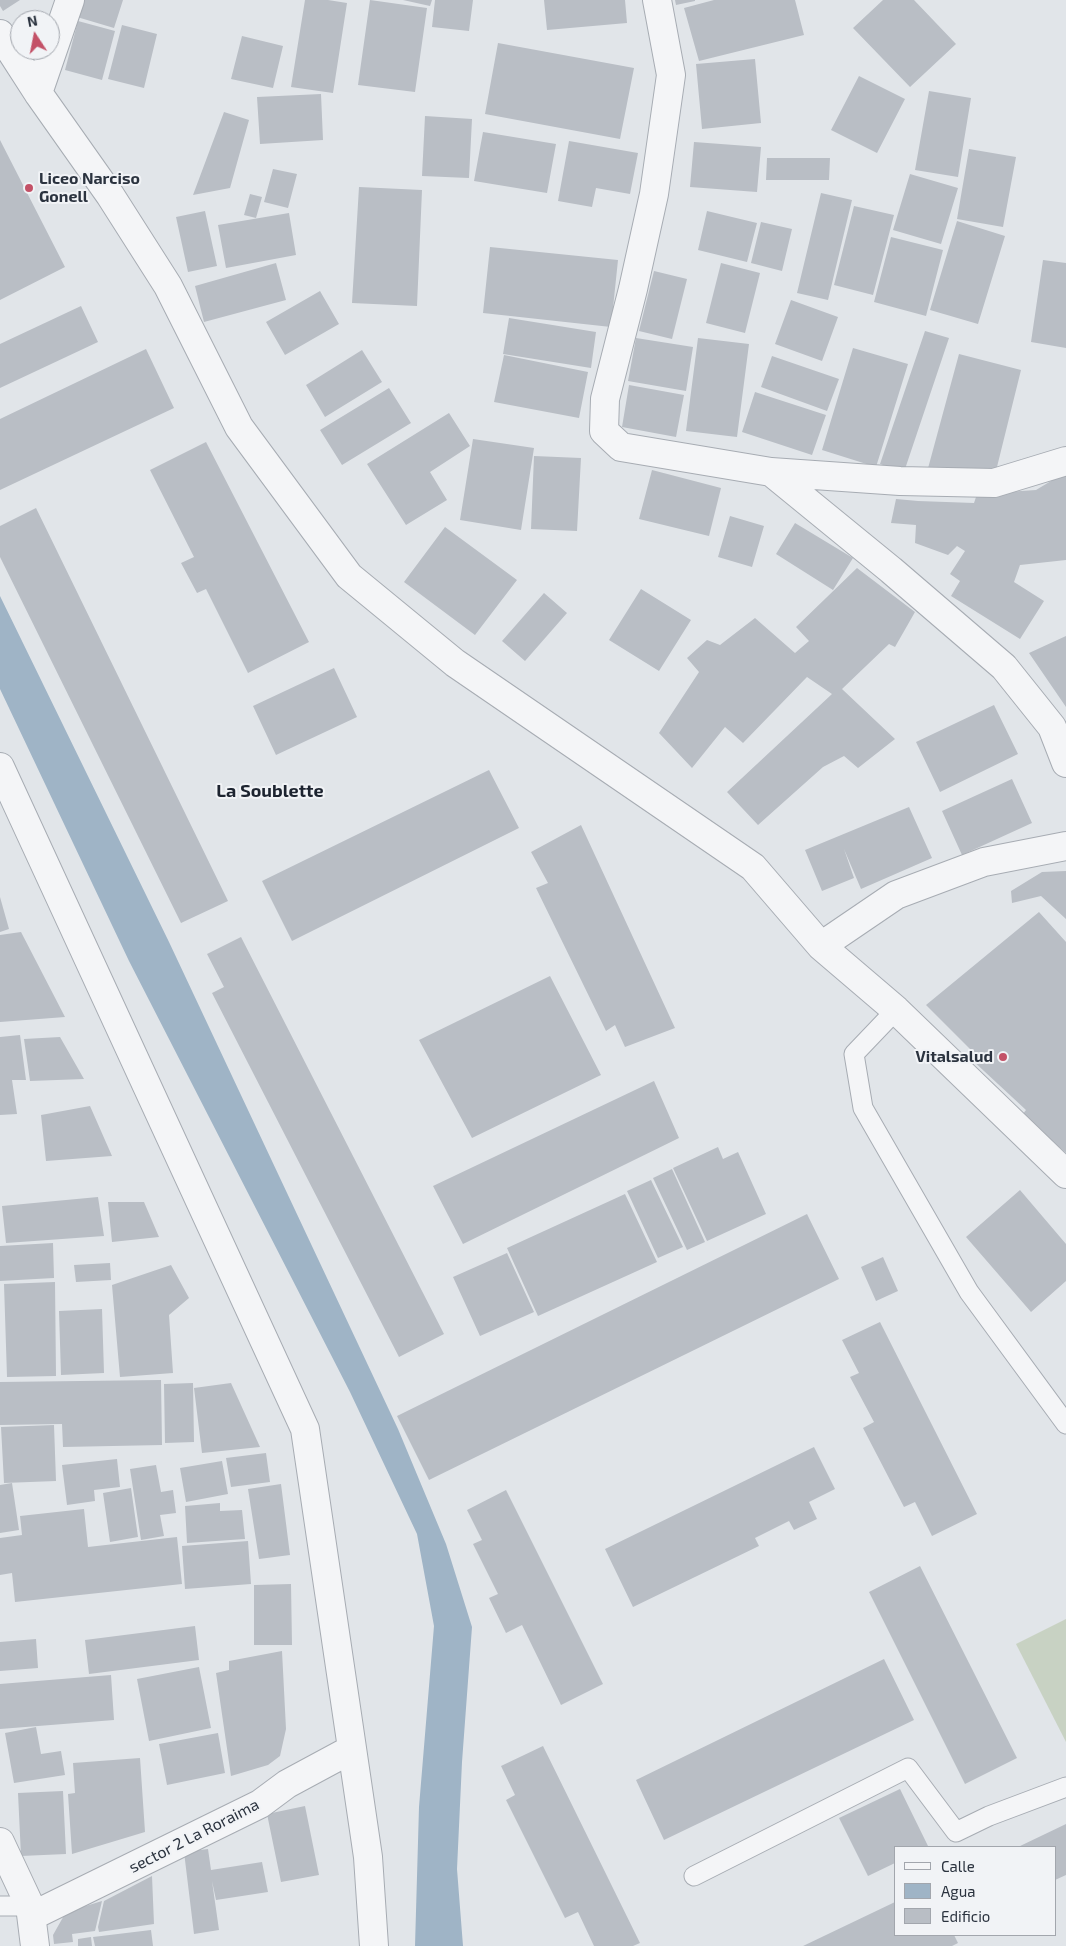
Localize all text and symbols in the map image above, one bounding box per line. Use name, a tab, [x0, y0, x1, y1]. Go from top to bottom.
north arrow	[10, 10, 60, 60]
text: N	[26, 11, 39, 30]
place label: Liceo Narciso Gonell	[39, 169, 140, 207]
marker: Liceo Narciso Gonell	[23, 182, 35, 194]
district label: La Soublette	[216, 780, 324, 802]
place label: Vitalsalud	[916, 1047, 993, 1067]
marker: Vitalsalud	[997, 1051, 1009, 1063]
street label: sector 2 La Roraima	[126, 1795, 262, 1877]
legend	[894, 1846, 1056, 1936]
text: Calle	[941, 1857, 975, 1875]
text: Agua	[941, 1882, 976, 1900]
text: Edificio	[941, 1907, 990, 1925]

